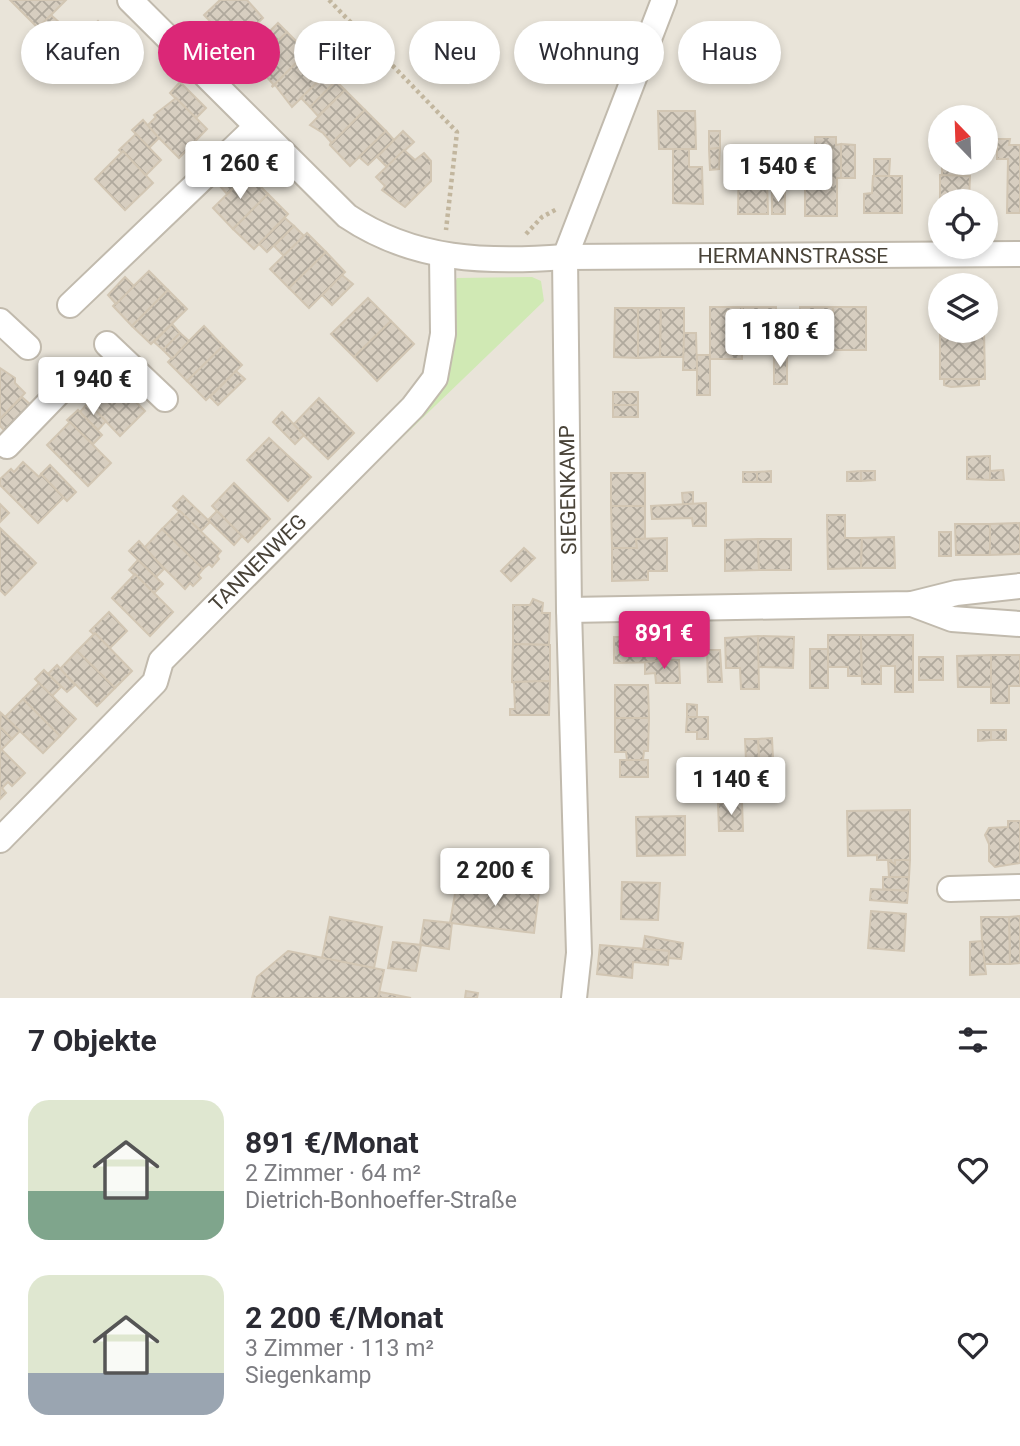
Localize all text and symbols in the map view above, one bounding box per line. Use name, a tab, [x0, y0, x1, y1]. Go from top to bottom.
chip: Kaufen	[21, 21, 144, 84]
chip: Mieten	[158, 21, 280, 84]
chip: Filter	[294, 21, 395, 84]
chip: Neu	[409, 21, 500, 84]
chip: Wohnung	[514, 21, 664, 84]
chip: Haus	[678, 21, 781, 84]
north arrow	[928, 105, 998, 175]
map controls	[928, 105, 998, 343]
pin: 1 260 €	[175, 142, 305, 201]
pin: 1 540 €	[713, 144, 843, 204]
text: 1 260 €	[201, 150, 279, 177]
text: 1 540 €	[739, 153, 817, 180]
button: locate	[928, 189, 998, 259]
street label: HERMANNSTRASSE	[698, 244, 888, 268]
button: layers	[928, 273, 998, 343]
pin: 1 180 €	[715, 310, 845, 369]
text: 1 180 €	[741, 318, 819, 345]
pin: 1 940 €	[28, 358, 158, 417]
text: 1 940 €	[54, 366, 132, 393]
street label: SIEGENKAMP	[555, 425, 581, 555]
street label: TANNENWEG	[205, 510, 311, 616]
pin: 891 €	[615, 612, 713, 671]
text: 891 €	[635, 620, 693, 647]
pin: 1 140 €	[666, 758, 796, 817]
text: 1 140 €	[692, 766, 770, 793]
pin: 2 200 €	[430, 848, 560, 908]
text: 2 200 €	[456, 857, 534, 884]
icon: filters	[954, 1021, 992, 1059]
text: 7 Objekte	[28, 1023, 157, 1058]
text: 891 €/Monat	[245, 1125, 419, 1160]
icon: home	[84, 1128, 168, 1212]
icon: heart	[954, 1151, 992, 1189]
text: 2 Zimmer · 64 m²	[245, 1160, 421, 1187]
text: Dietrich-Bonhoeffer-Straße	[245, 1187, 517, 1214]
text: 2 200 €/Monat	[245, 1300, 443, 1335]
icon: home	[84, 1303, 168, 1387]
icon: heart	[954, 1326, 992, 1364]
text: 3 Zimmer · 113 m²	[245, 1335, 434, 1362]
text: Siegenkamp	[245, 1362, 372, 1389]

